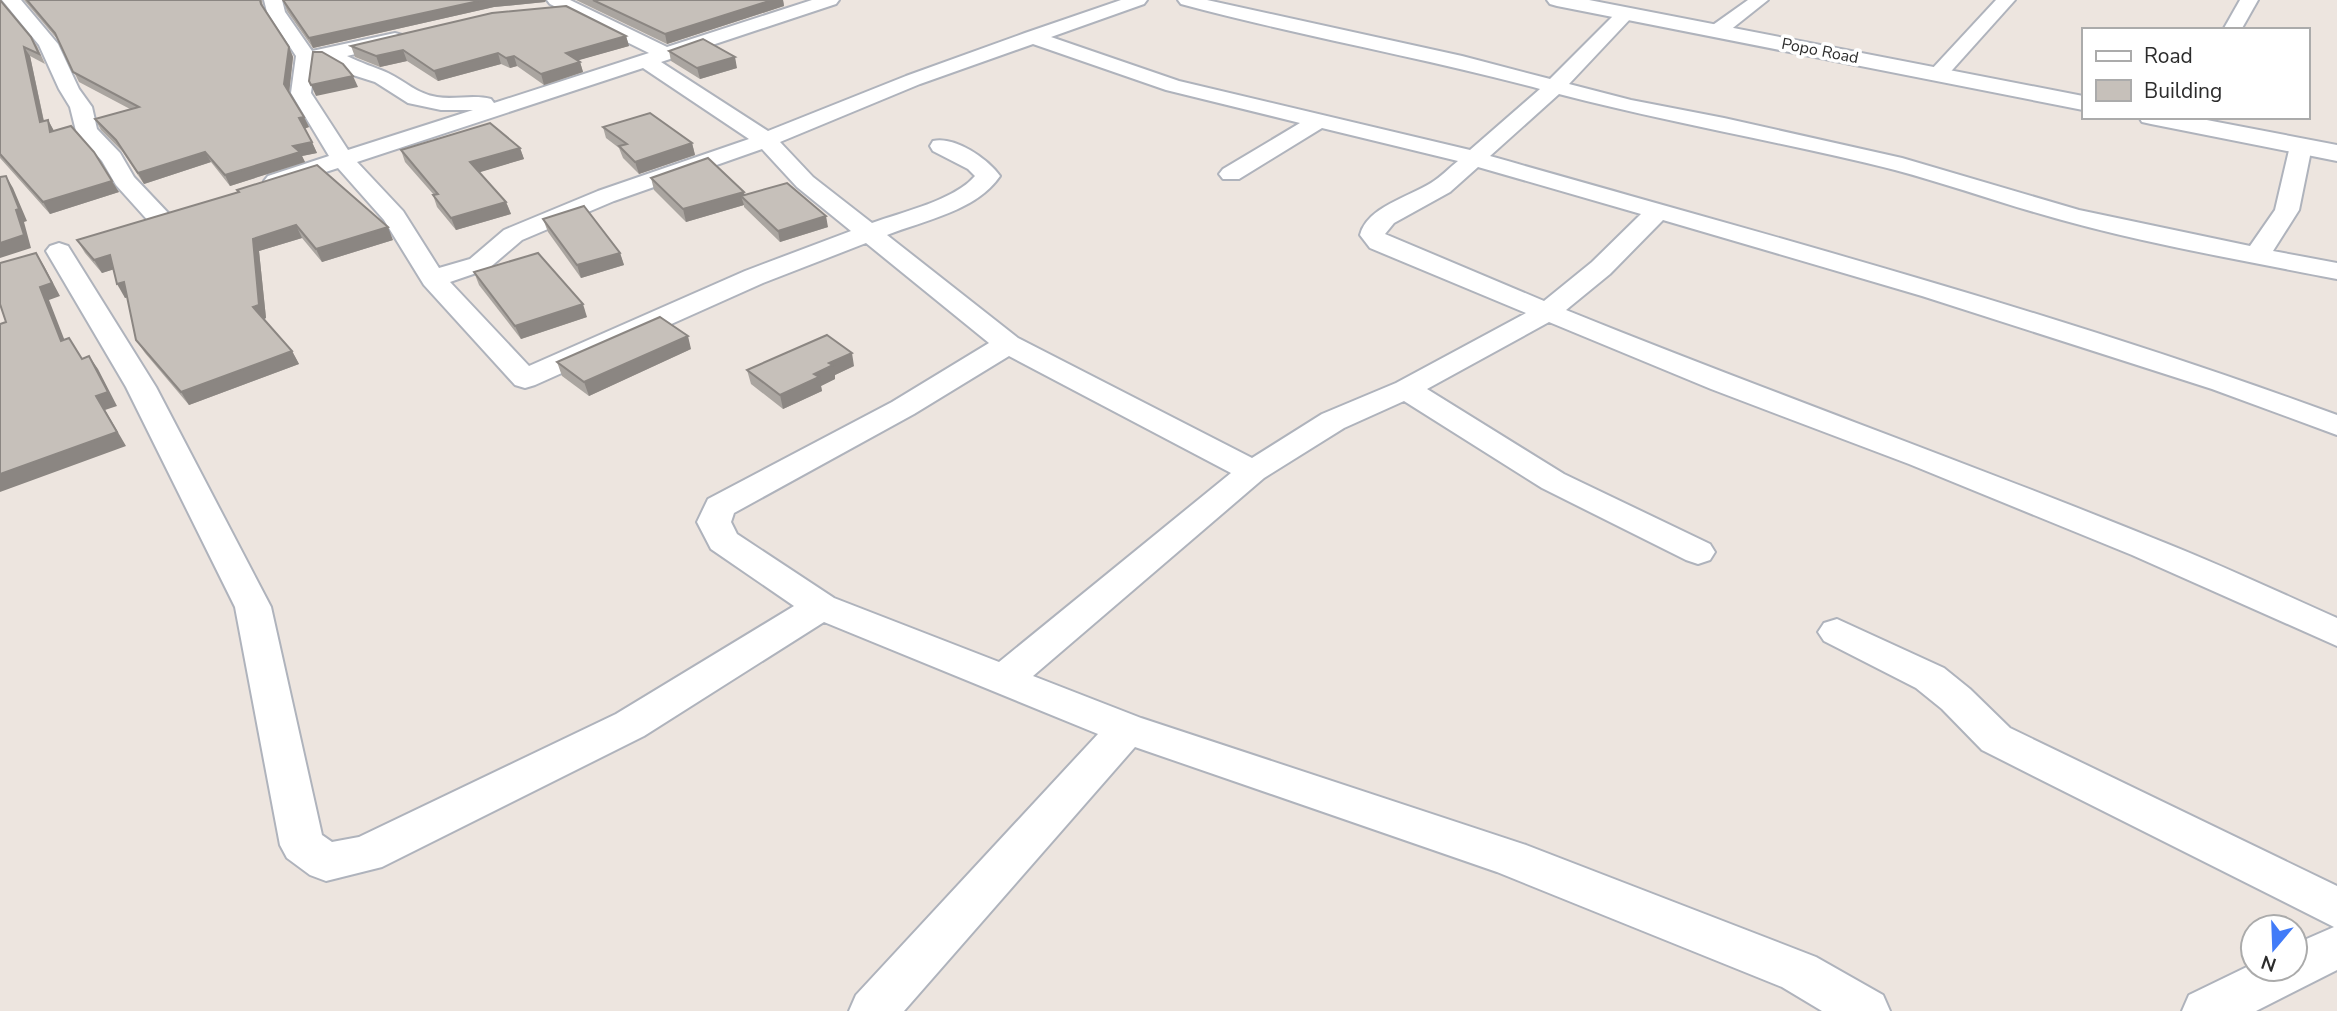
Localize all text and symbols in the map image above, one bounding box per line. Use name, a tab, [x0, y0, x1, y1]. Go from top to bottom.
legend	[2082, 28, 2309, 119]
street label: Popo Road	[1780, 33, 1860, 69]
text: Road	[2144, 42, 2193, 70]
text: Building	[2144, 77, 2222, 105]
north arrow	[2239, 913, 2309, 983]
text: N	[2258, 949, 2280, 978]

